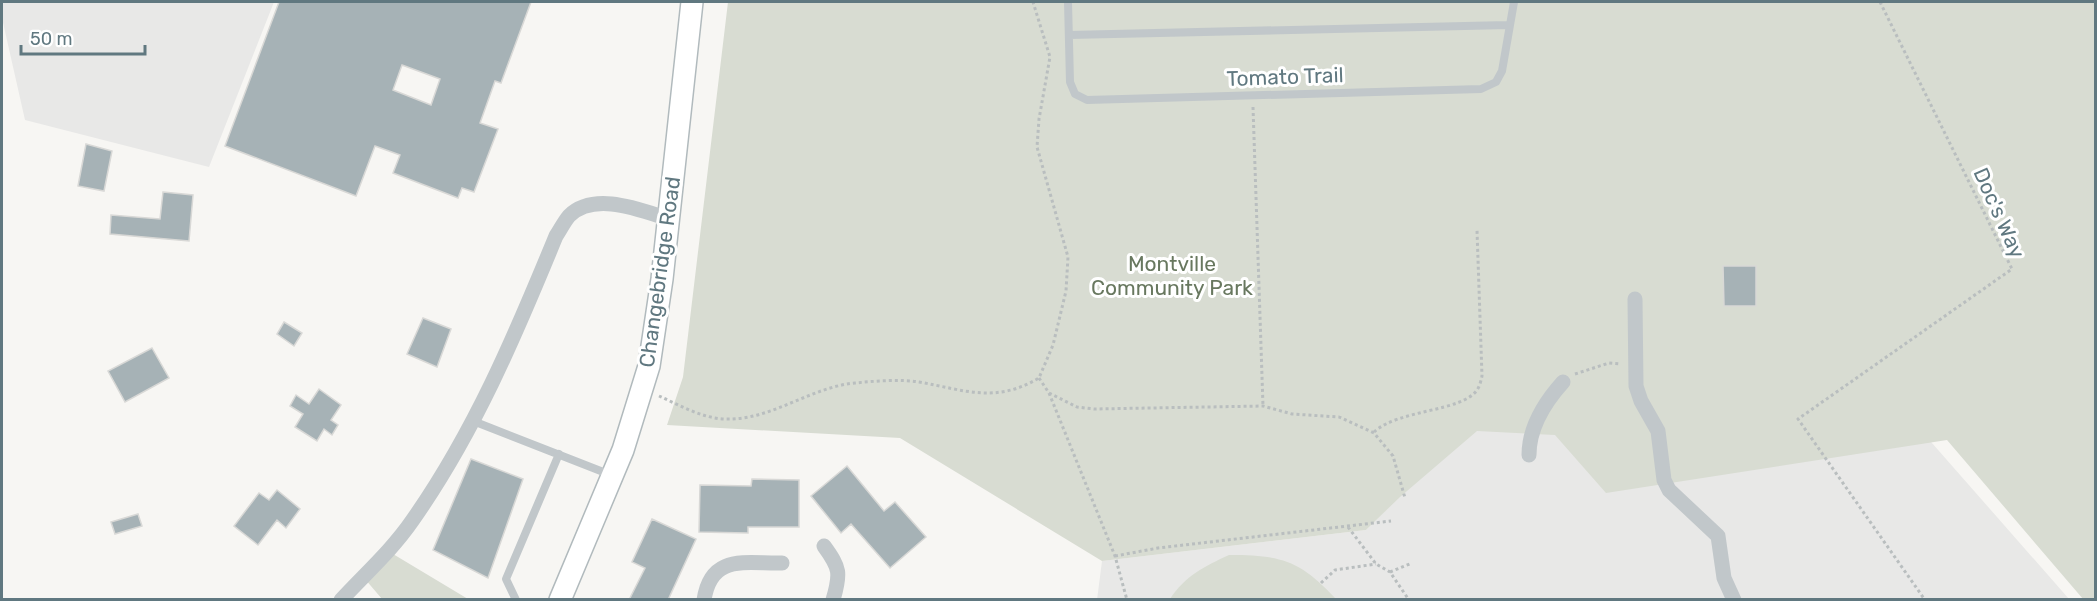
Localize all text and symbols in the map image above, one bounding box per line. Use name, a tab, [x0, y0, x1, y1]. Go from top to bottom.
scale bar	[21, 18, 146, 56]
text: 50 m	[30, 28, 73, 50]
street label: Tomato Trail	[1226, 62, 1344, 91]
street label: Doc's Way	[1968, 164, 2031, 262]
street label: Changebridge Road	[634, 175, 685, 369]
park label: Montville Community Park	[1091, 251, 1253, 300]

